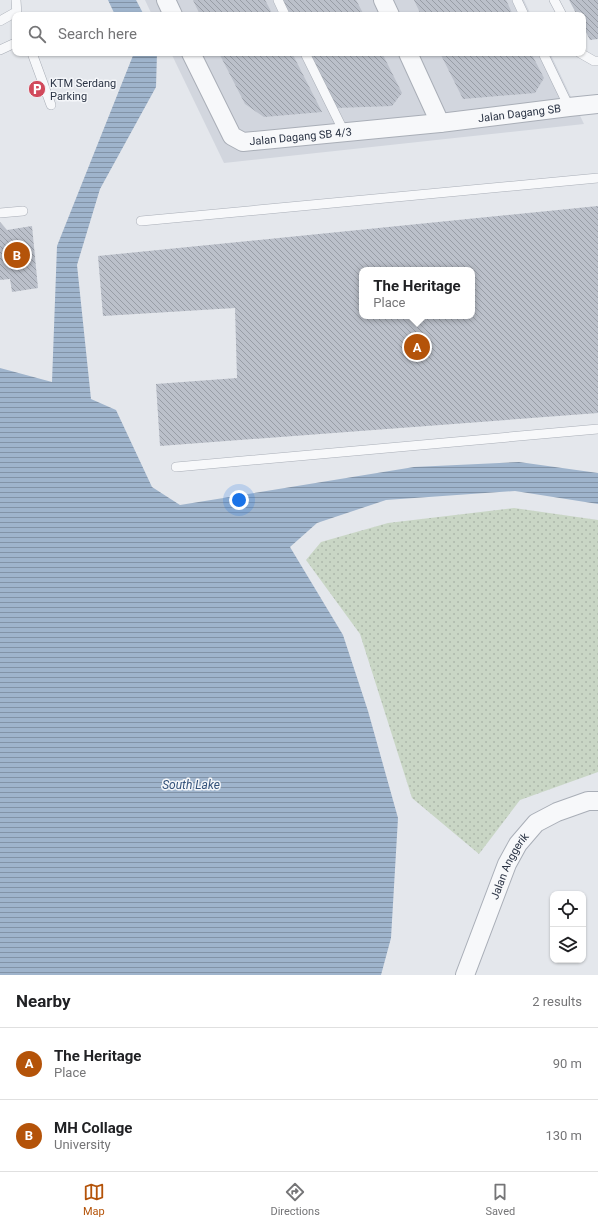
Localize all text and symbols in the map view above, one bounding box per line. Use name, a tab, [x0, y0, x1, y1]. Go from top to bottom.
search box	[12, 12, 586, 56]
icon: search	[26, 23, 48, 45]
text: Search here	[58, 25, 137, 43]
place label: KTM Serdang Parking	[50, 77, 116, 103]
parking icon: KTM Serdang Parking	[27, 79, 47, 99]
street label: Jalan Dagang SB	[477, 102, 562, 125]
street label: Jalan Dagang SB 4/3	[249, 125, 352, 148]
pin: B	[4, 240, 30, 270]
popup	[359, 267, 475, 319]
text: The Heritage	[373, 277, 461, 295]
text: Place	[373, 295, 405, 310]
pin: A	[404, 332, 430, 362]
your location	[229, 490, 249, 510]
water label: South Lake	[162, 778, 220, 792]
street label: Jalan Anggerik	[488, 830, 532, 901]
map controls	[550, 891, 586, 963]
button: locate	[550, 891, 586, 927]
button: layers	[550, 927, 586, 963]
text: Nearby	[16, 991, 71, 1011]
text: 2 results	[532, 994, 582, 1009]
text: The Heritage	[54, 1047, 141, 1065]
text: A	[25, 1056, 33, 1071]
text: 90 m	[553, 1056, 582, 1071]
text: Place	[54, 1065, 86, 1080]
text: MH Collage	[54, 1119, 132, 1137]
text: B	[25, 1128, 33, 1143]
text: 130 m	[545, 1128, 582, 1143]
text: University	[54, 1137, 111, 1152]
tab: Map	[83, 1181, 105, 1218]
tab: Directions	[270, 1181, 320, 1218]
tab: Saved	[485, 1181, 515, 1218]

